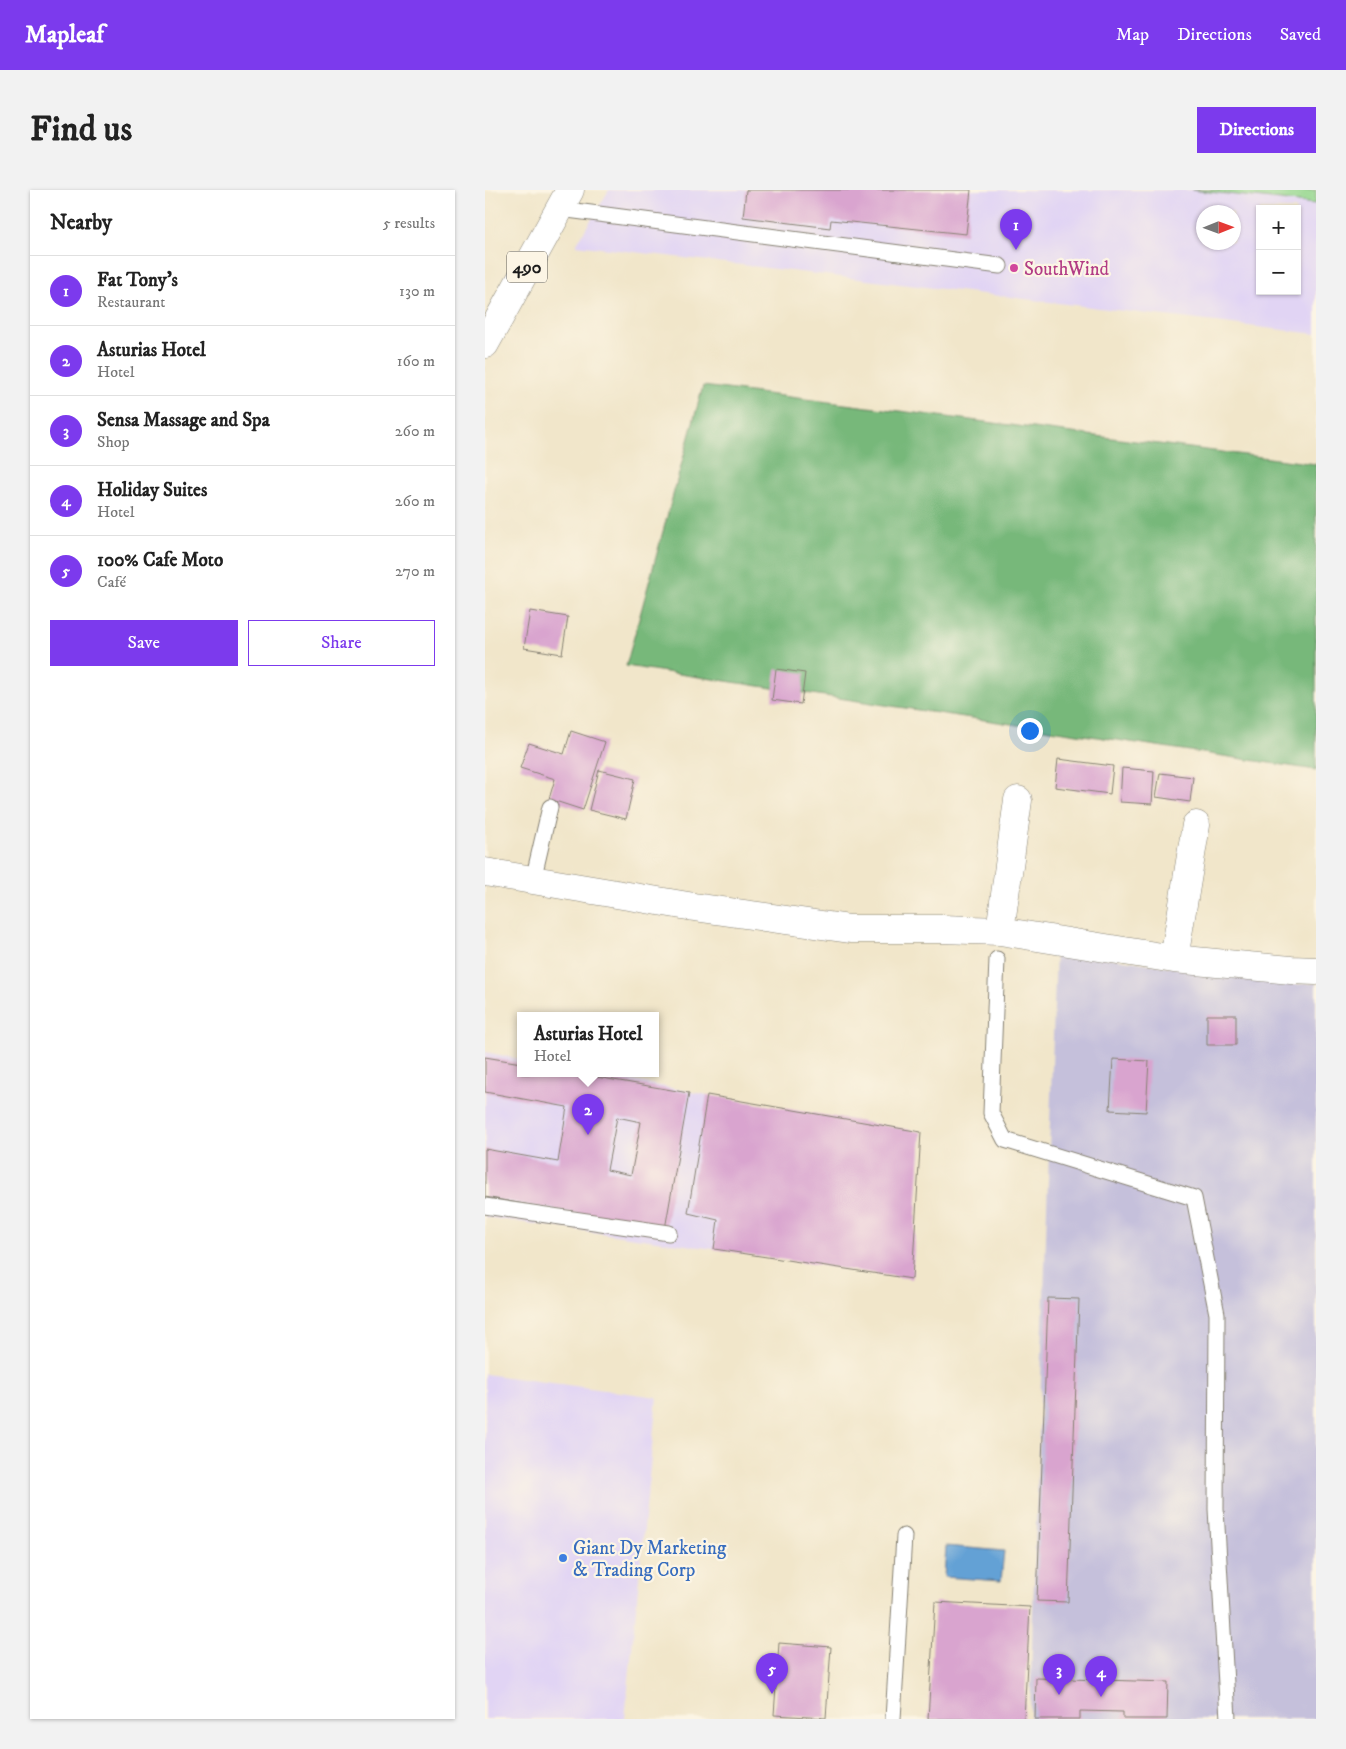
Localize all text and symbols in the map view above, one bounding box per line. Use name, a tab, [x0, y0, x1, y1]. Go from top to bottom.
text: Mapleaf	[25, 20, 104, 50]
text: Map	[1116, 24, 1149, 46]
text: Directions	[1177, 24, 1252, 46]
text: Saved	[1280, 24, 1321, 46]
button: Directions	[1197, 107, 1316, 153]
text: Find us	[30, 108, 132, 152]
north arrow	[1196, 205, 1241, 250]
map controls	[1256, 205, 1301, 295]
button: +	[1256, 205, 1301, 250]
pin: 1	[1000, 209, 1032, 250]
text: Nearby	[50, 210, 112, 236]
text: 5 results	[383, 213, 435, 233]
button: −	[1256, 250, 1301, 295]
road number: 490	[507, 252, 547, 282]
place label: SouthWind	[1024, 258, 1110, 281]
marker: SouthWind	[1008, 262, 1020, 274]
text: Fat Tony’s	[97, 269, 178, 292]
text: 1	[63, 281, 69, 301]
text: 130 m	[399, 281, 435, 301]
text: Restaurant	[97, 292, 165, 312]
text: Asturias Hotel	[97, 339, 206, 362]
text: 2	[62, 351, 70, 371]
text: 160 m	[397, 351, 435, 371]
text: Hotel	[97, 362, 135, 382]
text: Sensa Massage and Spa	[97, 409, 270, 432]
text: 3	[63, 421, 69, 441]
text: 260 m	[395, 421, 435, 441]
text: Shop	[97, 432, 130, 452]
text: Holiday Suites	[97, 479, 207, 502]
text: 4	[61, 491, 71, 511]
text: 260 m	[395, 491, 435, 511]
text: Hotel	[97, 502, 135, 522]
text: 100% Cafe Moto	[97, 549, 223, 572]
text: 5	[62, 561, 70, 581]
text: 270 m	[395, 561, 435, 581]
text: Café	[97, 572, 126, 592]
button: Save	[50, 620, 238, 666]
button: Share	[248, 620, 435, 666]
your location	[1017, 718, 1043, 744]
popup	[517, 1012, 659, 1077]
text: Asturias Hotel	[534, 1023, 642, 1046]
text: Hotel	[534, 1046, 571, 1066]
pin: 2	[572, 1094, 604, 1135]
place label: Giant Dy Marketing & Trading Corp	[573, 1537, 727, 1582]
marker: Giant Dy Marketing & Trading Corp	[557, 1552, 569, 1564]
pin: 5	[756, 1653, 788, 1694]
pin: 3	[1043, 1654, 1075, 1695]
pin: 4	[1085, 1656, 1117, 1697]

